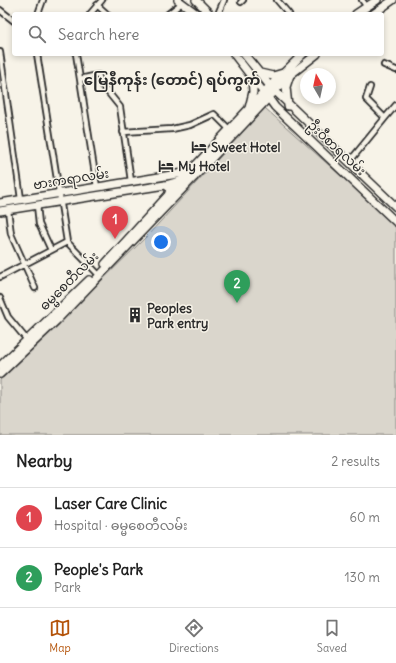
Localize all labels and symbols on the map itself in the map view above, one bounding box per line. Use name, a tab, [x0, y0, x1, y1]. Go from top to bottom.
north arrow	[300, 68, 336, 104]
district label: မြေနီကုန်း (တောင်) ရပ်ကွက်	[84, 70, 260, 92]
street label: ဦးဝီစာရလမ်း	[303, 117, 370, 181]
hotel icon: Sweet Hotel	[190, 138, 208, 156]
place label: Sweet Hotel	[211, 139, 281, 156]
hotel icon: My Hotel	[157, 157, 175, 175]
place label: My Hotel	[178, 158, 230, 175]
street label: ဗားကရာလမ်း	[32, 165, 110, 195]
pin: 1	[102, 206, 128, 239]
your location	[151, 232, 171, 252]
street label: ဓမ္မစေတီလမ်း	[36, 248, 104, 316]
pin: 2	[224, 270, 250, 303]
place label: Peoples Park entry	[147, 300, 208, 332]
building icon: Peoples Park entry	[126, 306, 144, 324]

